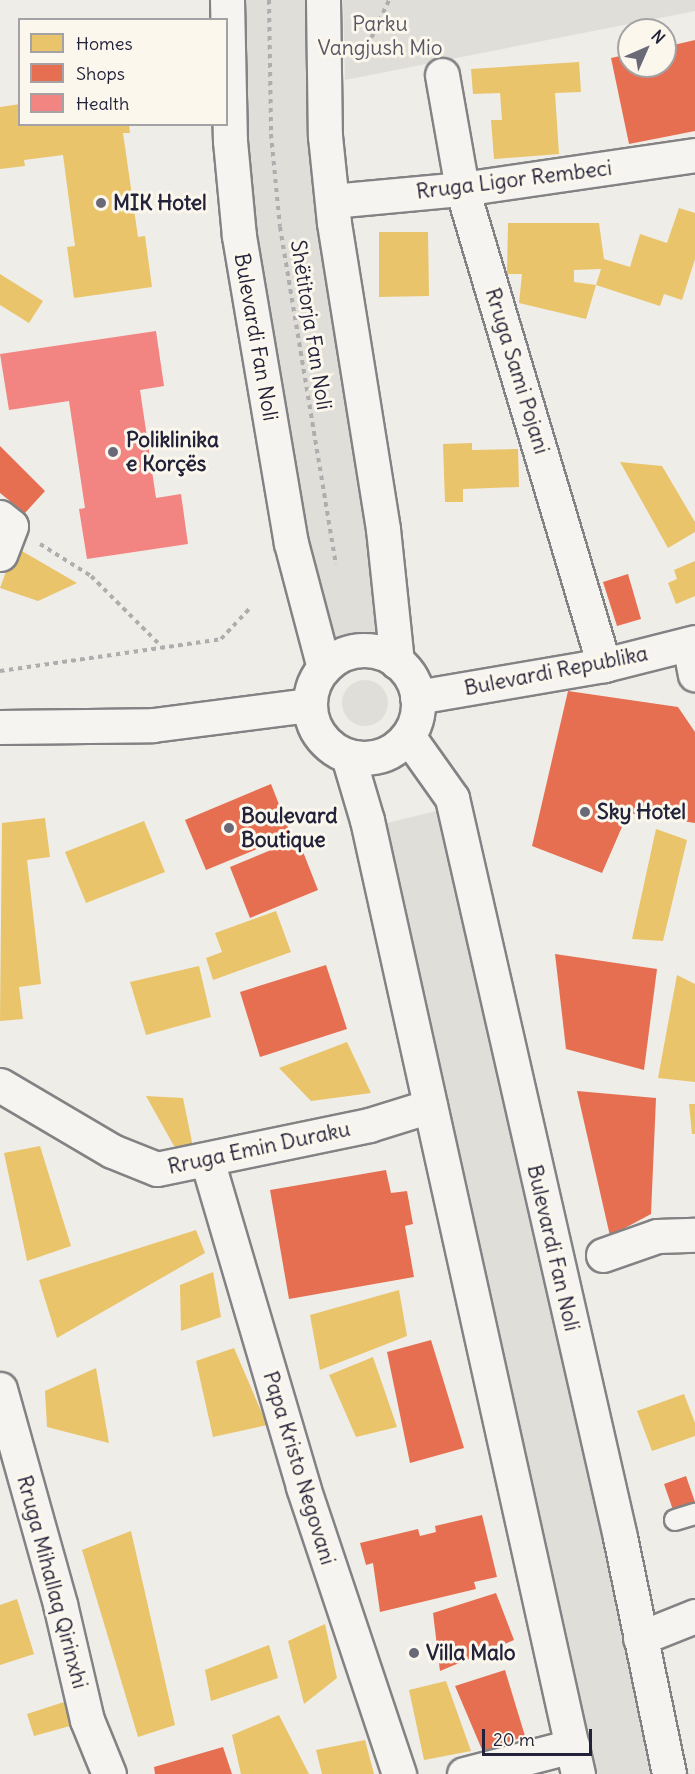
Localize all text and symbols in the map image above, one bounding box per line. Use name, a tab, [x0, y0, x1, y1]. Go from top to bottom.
park label: Parku Vangjush Mio	[317, 11, 443, 61]
legend	[18, 18, 228, 126]
north arrow	[617, 18, 677, 78]
text: N	[647, 26, 669, 48]
text: Homes	[76, 32, 133, 55]
text: Shops	[76, 62, 125, 85]
text: Health	[76, 92, 129, 115]
street label: Rruga Ligor Rembeci	[415, 155, 613, 205]
place label: MIK Hotel	[113, 190, 207, 216]
marker: MIK Hotel	[94, 196, 108, 210]
street label: Shëtitorja Fan Noli	[285, 238, 337, 412]
street label: Bulevardi Fan Noli	[229, 251, 283, 423]
street label: Rruga Sami Pojani	[480, 285, 554, 457]
place label: Poliklinika e Korçës	[126, 427, 219, 477]
marker: Poliklinika e Korçës	[104, 443, 122, 461]
street label: Bulevardi Republika	[462, 641, 650, 701]
place label: Sky Hotel	[597, 799, 686, 825]
place label: Boulevard Boutique	[241, 803, 338, 853]
marker: Sky Hotel	[578, 805, 592, 819]
marker: Boulevard Boutique	[222, 821, 236, 835]
street label: Rruga Emin Duraku	[166, 1116, 352, 1180]
street label: Bulevardi Fan Noli	[522, 1162, 584, 1334]
street label: Papa Kristo Negovani	[258, 1368, 340, 1568]
street label: Rruga Mihallaq Qirinxhi	[11, 1473, 93, 1691]
place label: Villa Malo	[426, 1640, 516, 1666]
marker: Villa Malo	[407, 1646, 421, 1660]
scale bar	[485, 1717, 594, 1755]
text: 20 m	[493, 1728, 535, 1751]

